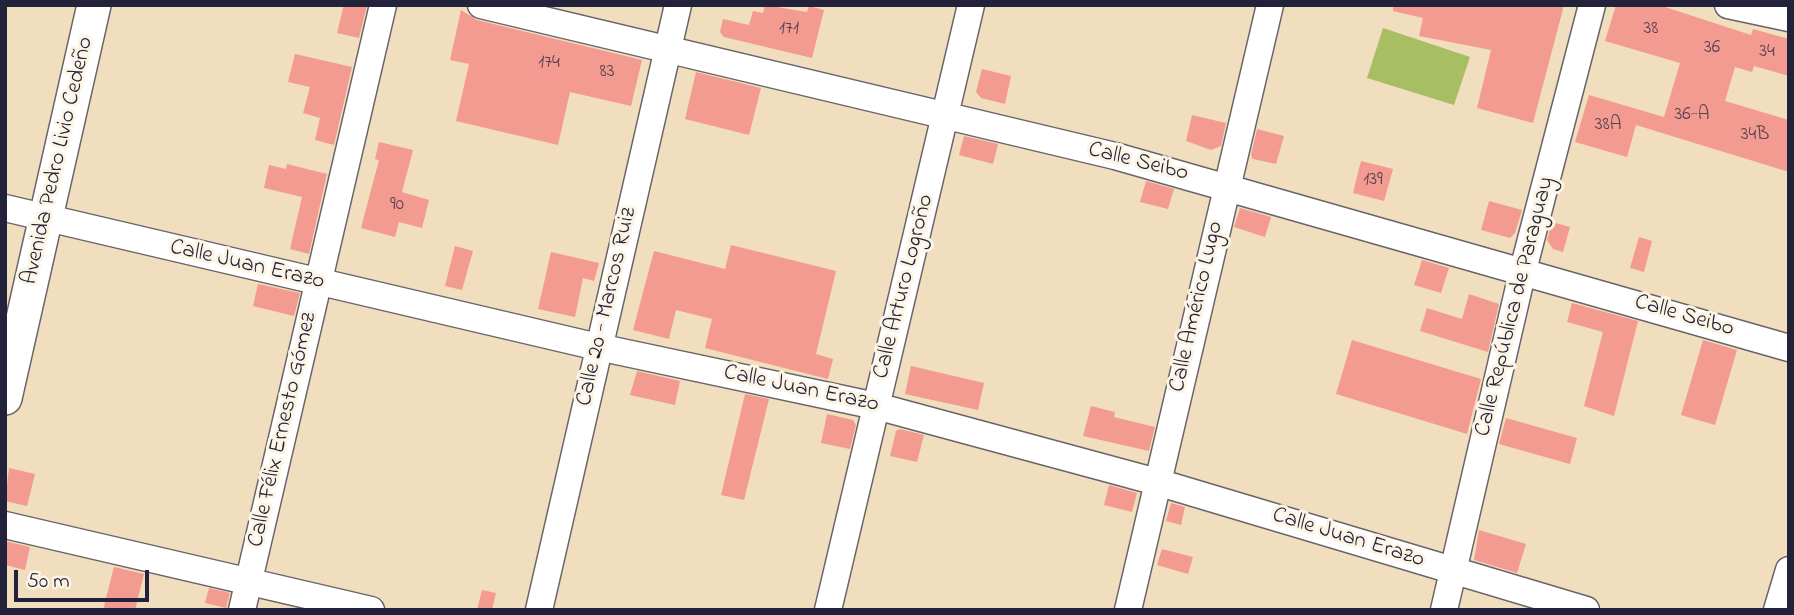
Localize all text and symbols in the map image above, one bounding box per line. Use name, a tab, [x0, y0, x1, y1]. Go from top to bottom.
house number: 171	[779, 19, 799, 41]
house number: 38	[1644, 19, 1658, 41]
street label: Avenida Pedro Livio Cedeño	[17, 34, 101, 288]
house number: 36	[1704, 38, 1720, 60]
house number: 34	[1759, 42, 1775, 64]
house number: 174	[538, 53, 560, 75]
house number: 83	[600, 62, 614, 84]
house number: 36-A	[1674, 105, 1710, 127]
house number: 38A	[1595, 115, 1621, 137]
house number: 34B	[1741, 125, 1769, 147]
street label: Calle Seibo	[1085, 137, 1191, 189]
house number: 139	[1363, 170, 1383, 192]
street label: Calle República de Paraguay	[1470, 174, 1562, 440]
street label: Calle Arturo Logroño	[869, 192, 941, 382]
house number: 90	[390, 195, 404, 217]
street label: Calle 20 - Marcos Ruiz	[572, 205, 644, 409]
street label: Calle Américo Lugo	[1165, 219, 1231, 395]
street label: Calle Juan Erazo	[167, 235, 327, 297]
street label: Calle Seibo	[1631, 290, 1737, 344]
street label: Calle Félix Ernesto Gómez	[244, 310, 324, 550]
street label: Calle Juan Erazo	[721, 360, 881, 420]
street label: Calle Juan Erazo	[1269, 503, 1427, 575]
scale bar	[18, 556, 152, 600]
text: 50 m	[27, 567, 70, 597]

